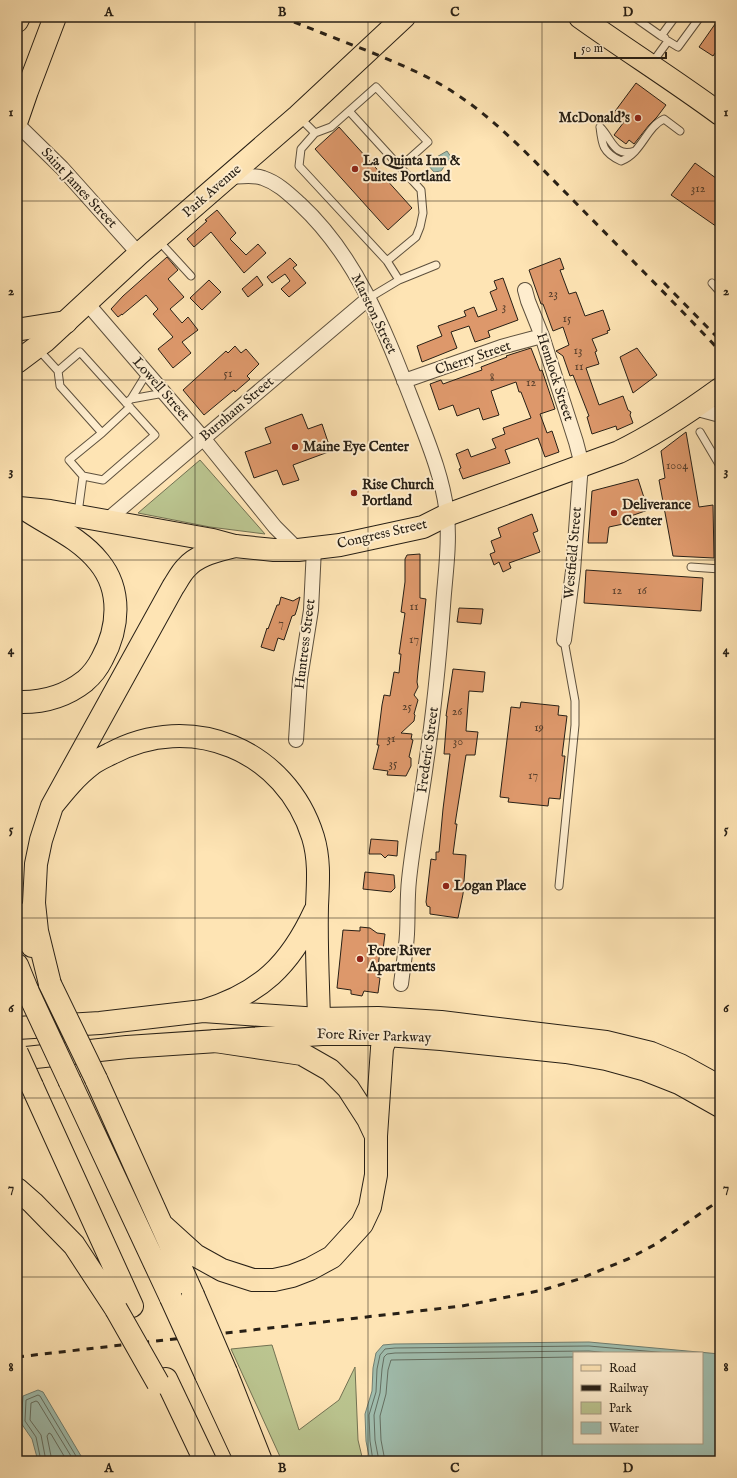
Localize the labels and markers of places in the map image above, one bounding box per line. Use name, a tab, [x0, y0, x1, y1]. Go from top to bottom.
place label: McDonald's	[559, 109, 630, 127]
marker: McDonald's	[633, 113, 643, 123]
place label: La Quinta Inn & Suites Portland	[363, 152, 461, 186]
marker: La Quinta Inn & Suites Portland	[350, 164, 360, 174]
place label: Maine Eye Center	[303, 438, 410, 456]
marker: Maine Eye Center	[290, 442, 300, 452]
place label: Rise Church Portland	[362, 476, 435, 510]
marker: Rise Church Portland	[349, 488, 359, 498]
place label: Deliverance Center	[622, 496, 691, 530]
marker: Deliverance Center	[609, 508, 619, 518]
place label: Logan Place	[454, 877, 527, 895]
marker: Logan Place	[441, 881, 451, 891]
place label: Fore River Apartments	[367, 942, 435, 976]
marker: Fore River Apartments	[355, 954, 365, 964]

